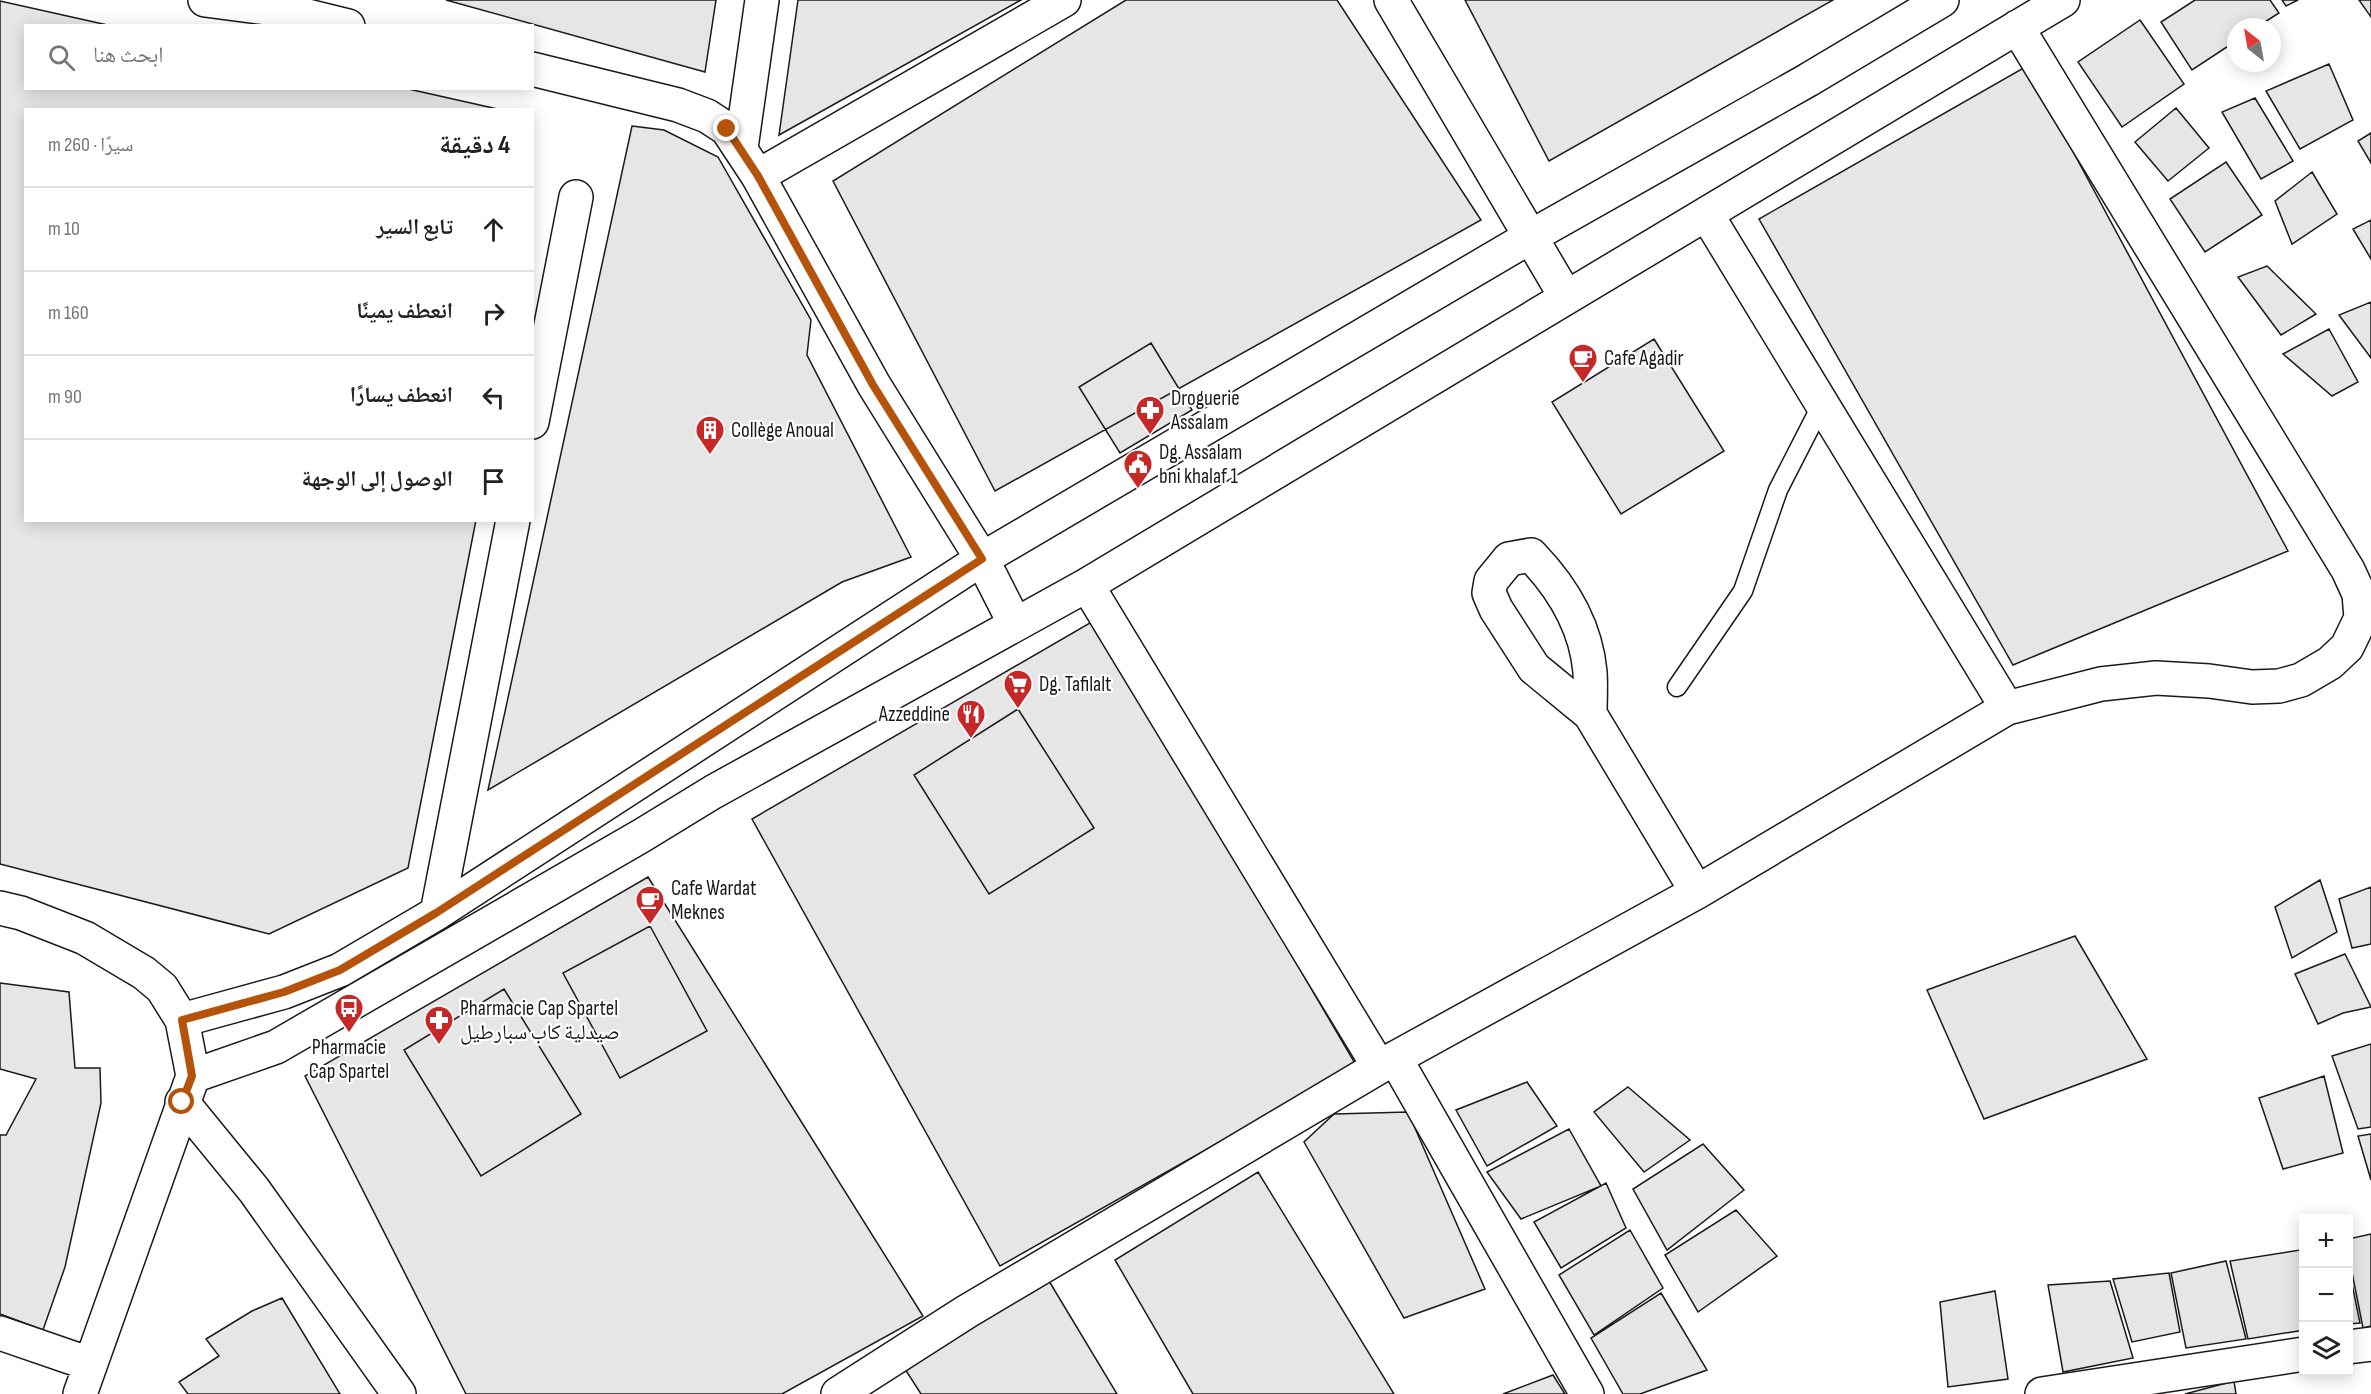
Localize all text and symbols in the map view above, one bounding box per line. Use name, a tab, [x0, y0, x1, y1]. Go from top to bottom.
north arrow	[2227, 18, 2281, 72]
search box	[24, 24, 534, 90]
icon: search	[45, 41, 78, 74]
text: ابحث هنا	[93, 42, 164, 69]
route end	[713, 115, 739, 141]
text: 4 دقيقة	[439, 130, 510, 161]
text: سيرًا · 260 m	[48, 133, 134, 157]
icon: ahead	[477, 213, 510, 246]
text: تابع السير	[376, 214, 453, 241]
text: 10 m	[48, 217, 80, 241]
icon: right	[477, 297, 510, 330]
text: انعطف يمينًا	[356, 298, 453, 325]
text: 160 m	[48, 301, 89, 325]
cafe icon: Cafe Agadir	[1567, 342, 1599, 384]
place label: Cafe Agadir	[1604, 346, 1683, 371]
icon: left	[477, 381, 510, 414]
text: انعطف يسارًا	[350, 382, 453, 409]
text: 90 m	[48, 385, 82, 409]
place label: Droguerie Assalam	[1170, 386, 1240, 435]
pharmacy icon: Droguerie Assalam	[1134, 394, 1166, 436]
building icon: Collège Anoual	[694, 414, 726, 456]
place label: Collège Anoual	[731, 418, 834, 443]
place label: Dg. Assalam bni khalaf 1	[1159, 440, 1242, 489]
public building icon: Dg. Assalam bni khalaf 1	[1122, 448, 1154, 490]
icon: arrive	[477, 465, 510, 498]
text: الوصول إلى الوجهة	[301, 466, 453, 493]
supermarket icon: Dg. Tafilalt	[1002, 668, 1034, 710]
place label: Dg. Tafilalt	[1039, 672, 1112, 697]
restaurant icon: Azzeddine	[955, 698, 987, 740]
place label: Azzeddine	[878, 702, 950, 727]
place label: Cafe Wardat Meknes	[671, 876, 756, 925]
cafe icon: Cafe Wardat Meknes	[634, 884, 666, 926]
bus stop icon: Pharmacie Cap Spartel	[333, 992, 365, 1034]
place label: Pharmacie Cap Spartel صيدلية كاب سبارطيل	[460, 996, 620, 1045]
pharmacy icon: Pharmacie Cap Spartel صيدلية كاب سبارطيل	[423, 1004, 455, 1046]
place label: Pharmacie Cap Spartel	[309, 1035, 389, 1084]
route start	[168, 1088, 194, 1114]
map controls	[2299, 1214, 2353, 1376]
button: +	[2299, 1214, 2353, 1268]
button: −	[2299, 1268, 2353, 1322]
button: layers	[2299, 1322, 2353, 1376]

